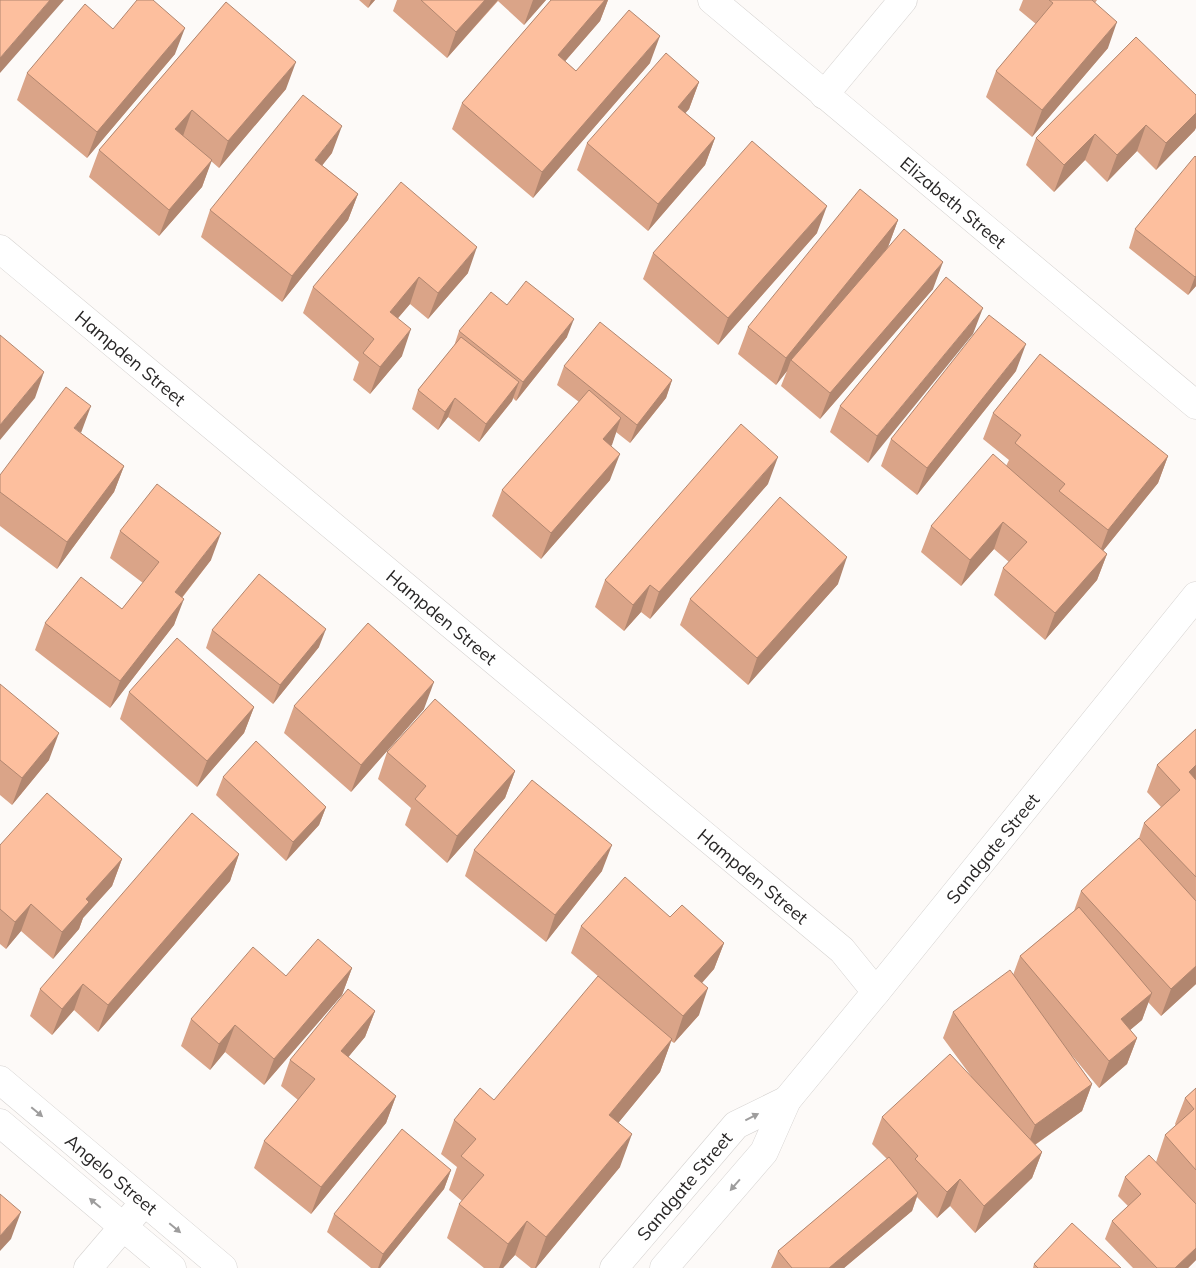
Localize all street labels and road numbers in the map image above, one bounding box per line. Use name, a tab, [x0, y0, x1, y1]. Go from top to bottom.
street label: Elizabeth Street	[896, 151, 1011, 253]
street label: Hampden Street	[71, 305, 191, 410]
street label: Hampden Street	[382, 564, 502, 670]
street label: Sandgate Street	[941, 788, 1044, 908]
street label: Hampden Street	[693, 823, 813, 929]
street label: Sandgate Street	[631, 1127, 737, 1245]
street label: Angelo Street	[61, 1129, 162, 1219]

